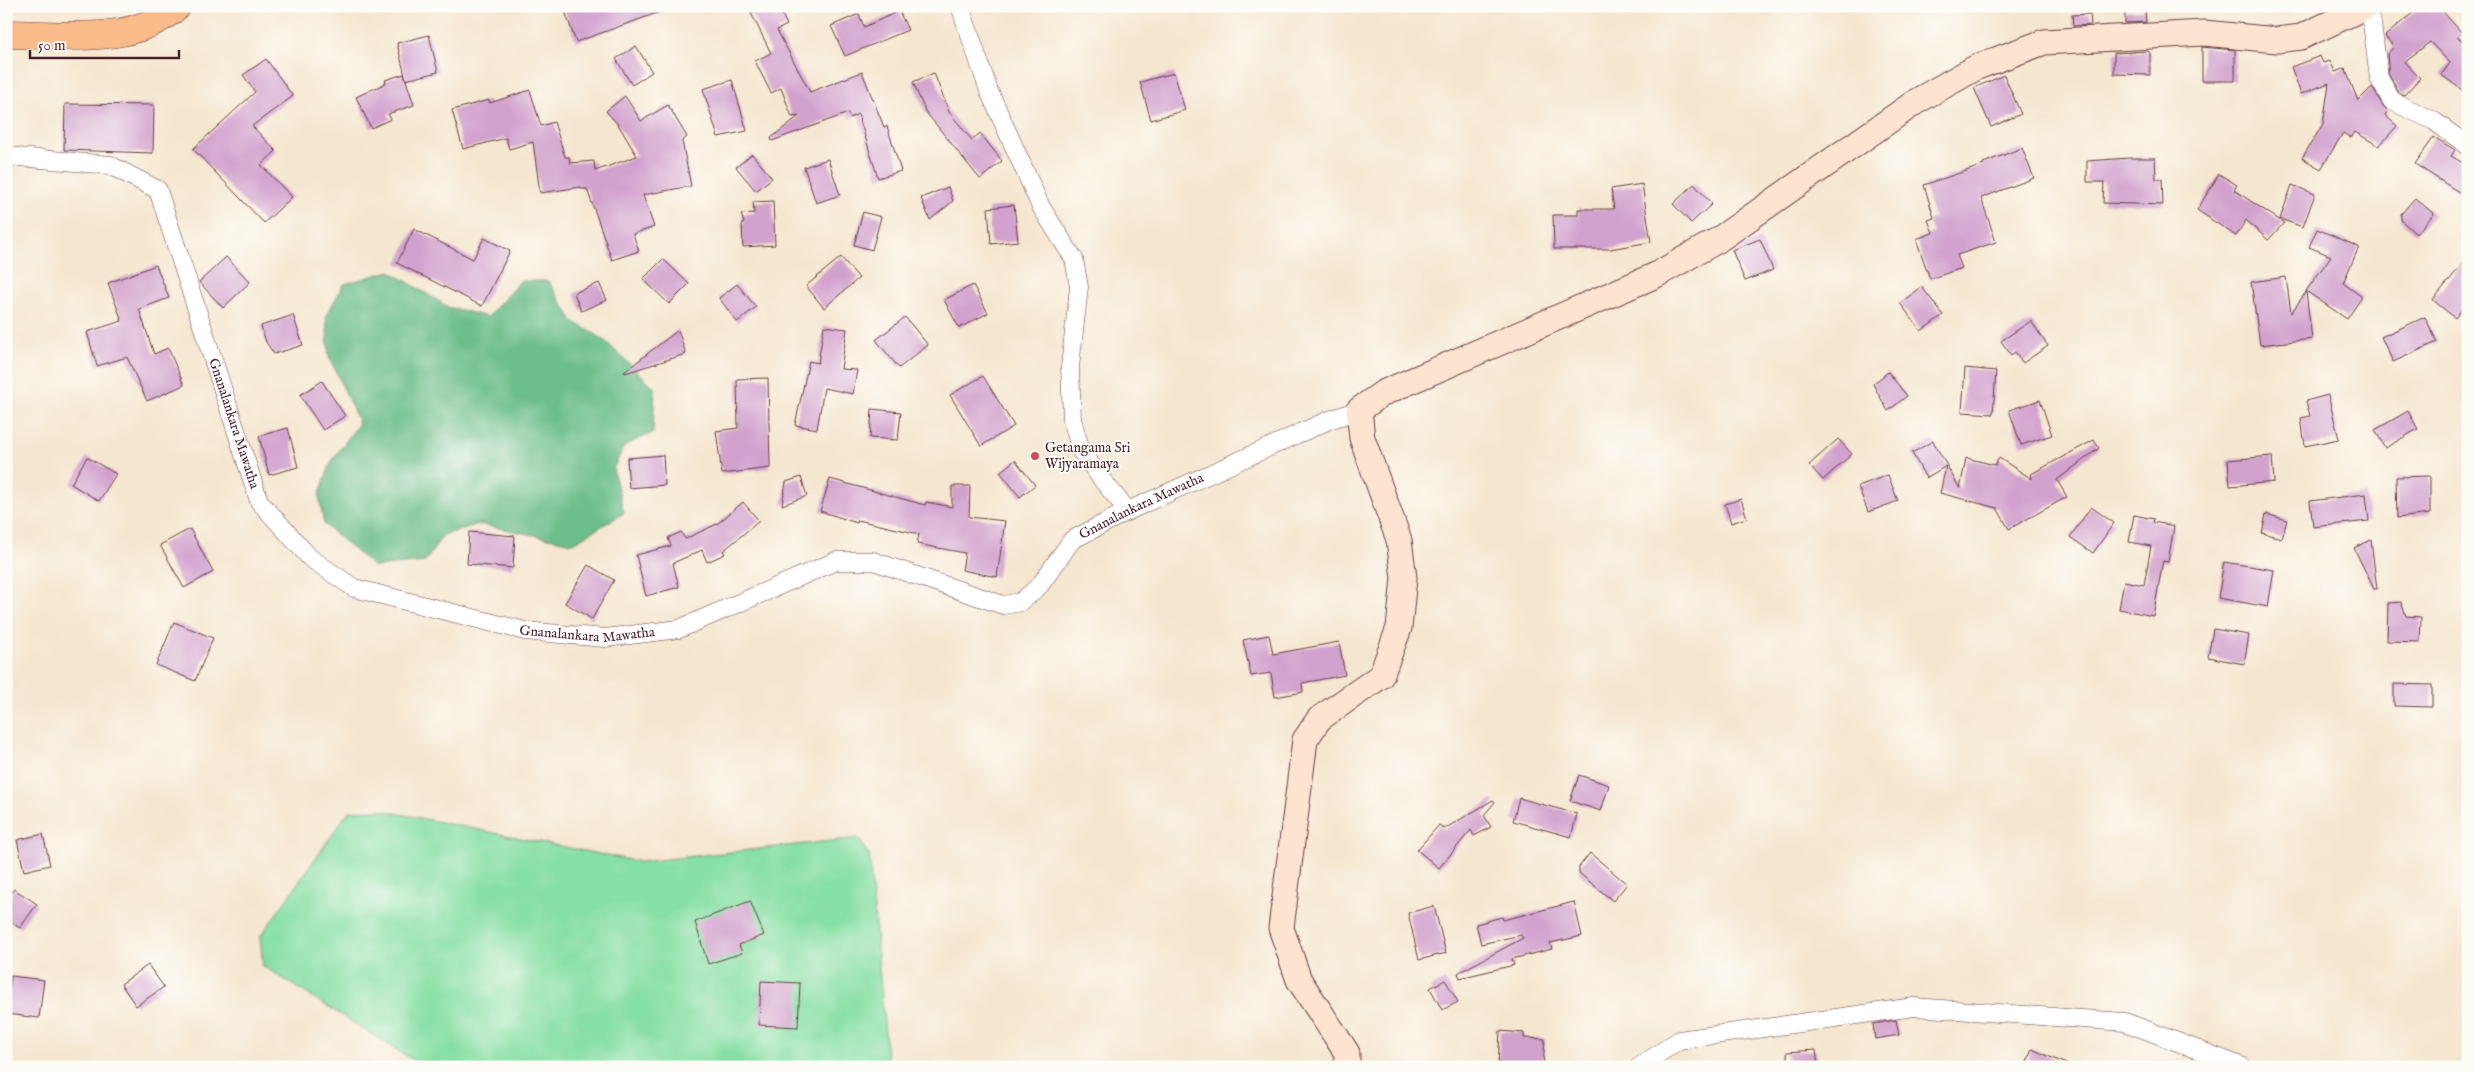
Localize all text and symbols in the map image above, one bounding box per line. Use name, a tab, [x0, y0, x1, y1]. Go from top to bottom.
scale bar	[30, 28, 179, 60]
text: 50 m	[38, 36, 66, 55]
street label: Gnanalankara Mawatha	[204, 356, 264, 492]
place label: Getangama Sri Wijyaramaya	[1045, 439, 1131, 473]
marker: Getangama Sri Wijyaramaya	[1029, 450, 1041, 462]
street label: Gnanalankara Mawatha	[1076, 468, 1207, 544]
street label: Gnanalankara Mawatha	[517, 621, 657, 647]

